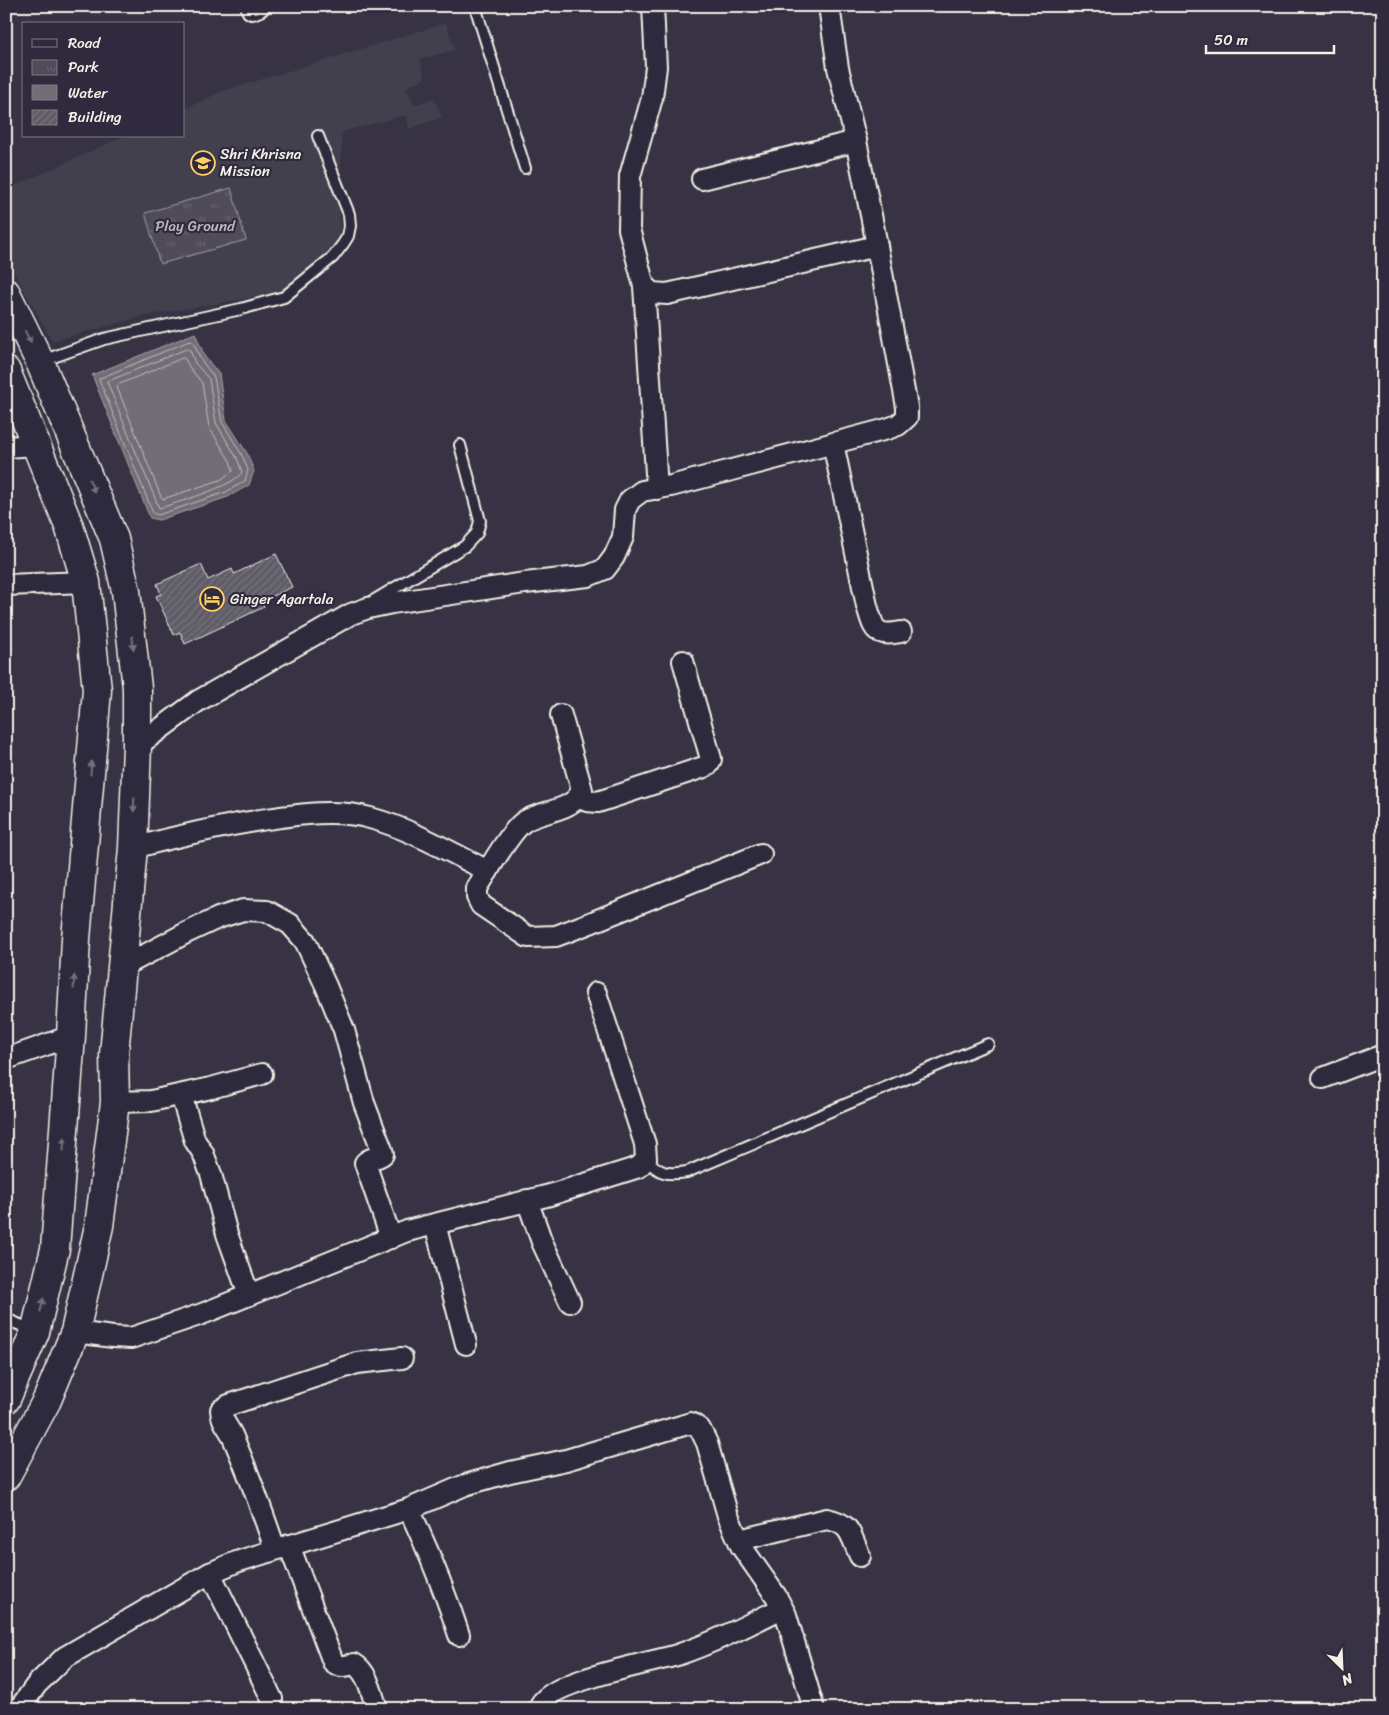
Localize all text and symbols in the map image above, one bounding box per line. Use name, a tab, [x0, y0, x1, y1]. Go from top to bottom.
legend	[22, 22, 185, 138]
scale bar	[1206, 22, 1334, 54]
text: 50 m	[1214, 27, 1249, 53]
text: Road	[68, 30, 101, 56]
text: Park	[68, 54, 99, 80]
text: Water	[68, 80, 108, 106]
text: Building	[68, 104, 122, 130]
place label: Shri Khrisna Mission	[220, 141, 302, 184]
school or university icon: Shri Khrisna Mission	[190, 150, 216, 176]
park label: Play Ground	[155, 213, 236, 239]
one-way arrow	[24, 330, 32, 344]
one-way arrow	[88, 479, 96, 494]
hotel icon: Ginger Agartala	[199, 586, 225, 612]
place label: Ginger Agartala	[230, 586, 334, 612]
one-way arrow	[129, 635, 137, 651]
one-way arrow	[88, 759, 96, 775]
one-way arrow	[130, 797, 138, 813]
one-way arrow	[70, 974, 78, 990]
one-way arrow	[60, 1136, 68, 1152]
one-way arrow	[38, 1297, 46, 1312]
north arrow	[1316, 1642, 1366, 1692]
text: N	[1337, 1666, 1358, 1693]

